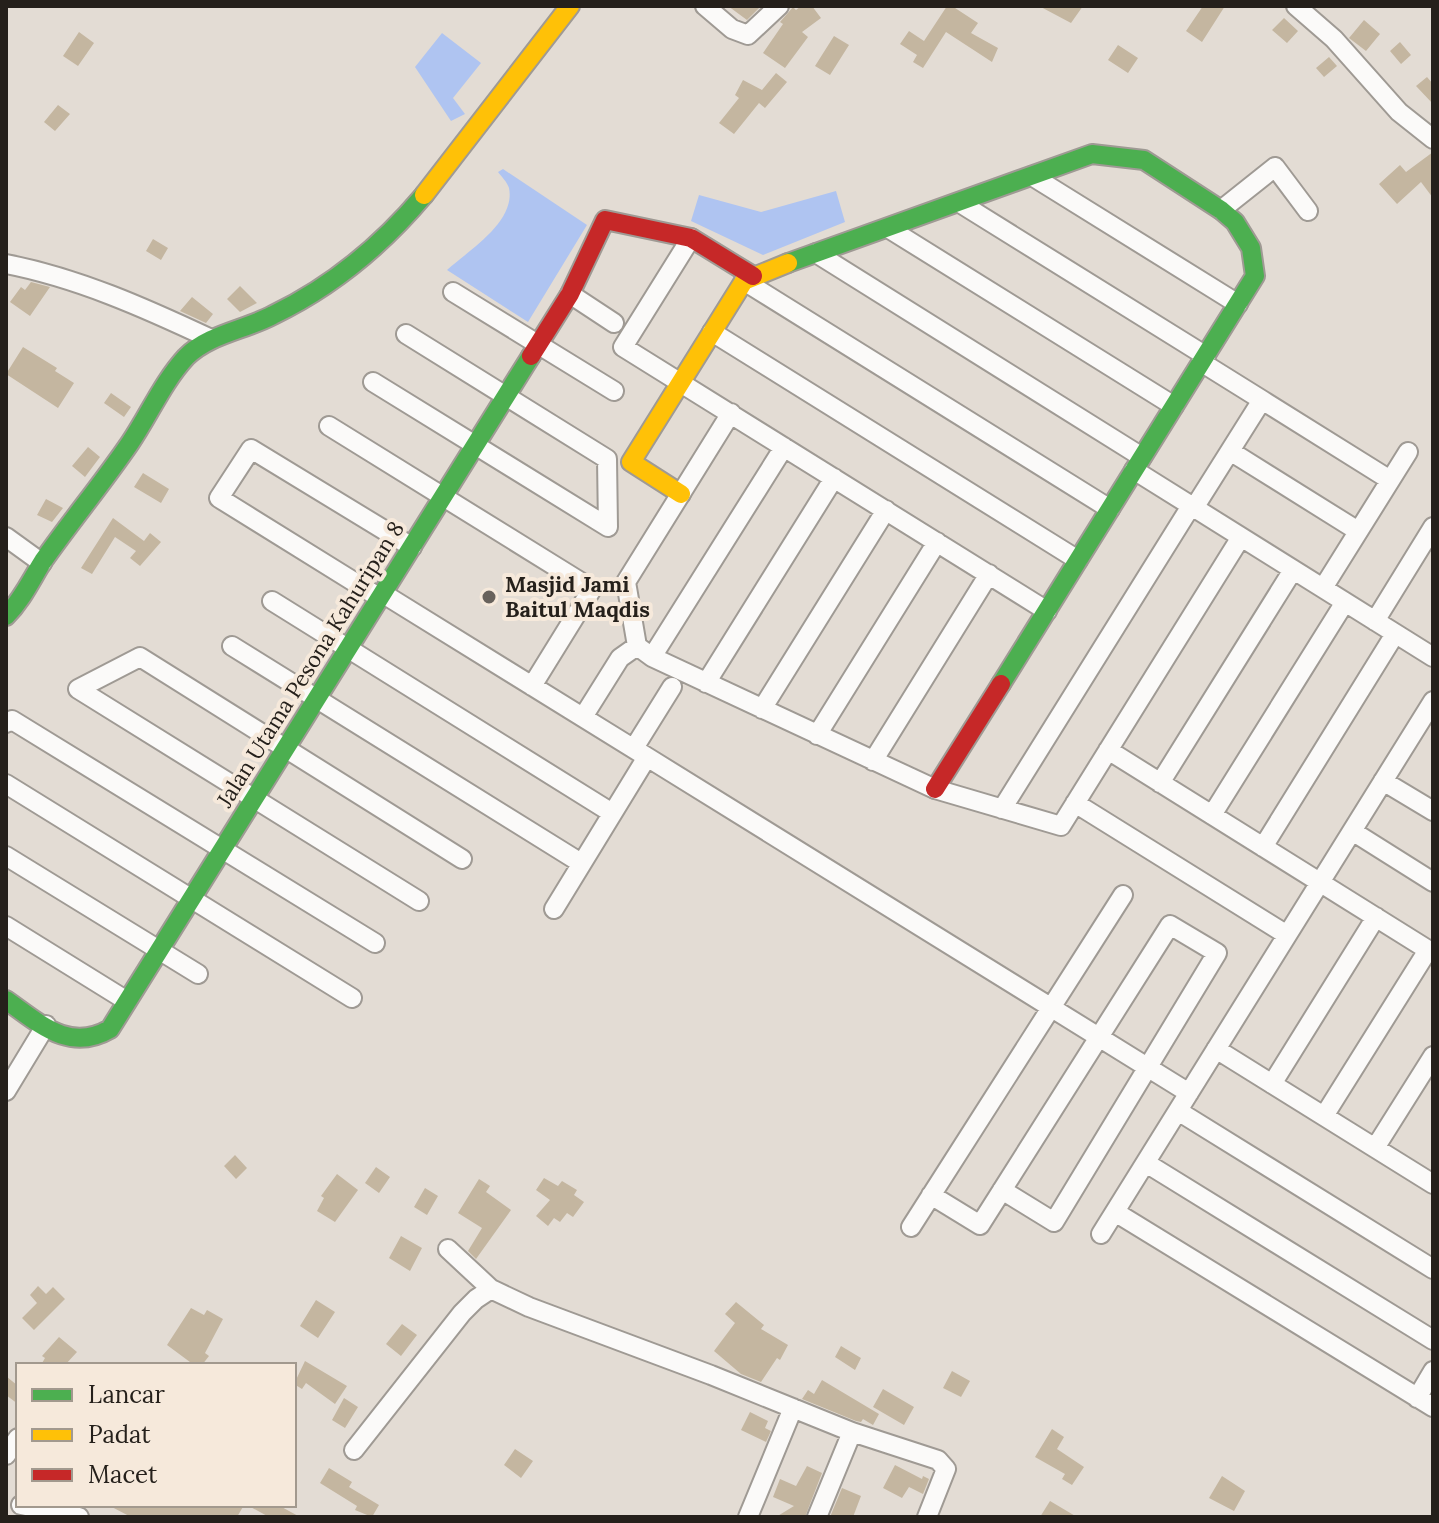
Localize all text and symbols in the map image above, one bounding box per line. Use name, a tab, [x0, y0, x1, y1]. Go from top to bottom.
street label: Jalan Utama Pesona Kahuripan 8	[210, 516, 410, 813]
place label: Masjid Jami Baitul Maqdis	[505, 570, 650, 623]
marker: Masjid Jami Baitul Maqdis	[480, 588, 498, 606]
legend	[16, 1363, 296, 1507]
text: Lancar	[88, 1379, 165, 1410]
text: Padat	[88, 1419, 151, 1450]
text: Macet	[88, 1459, 158, 1490]

